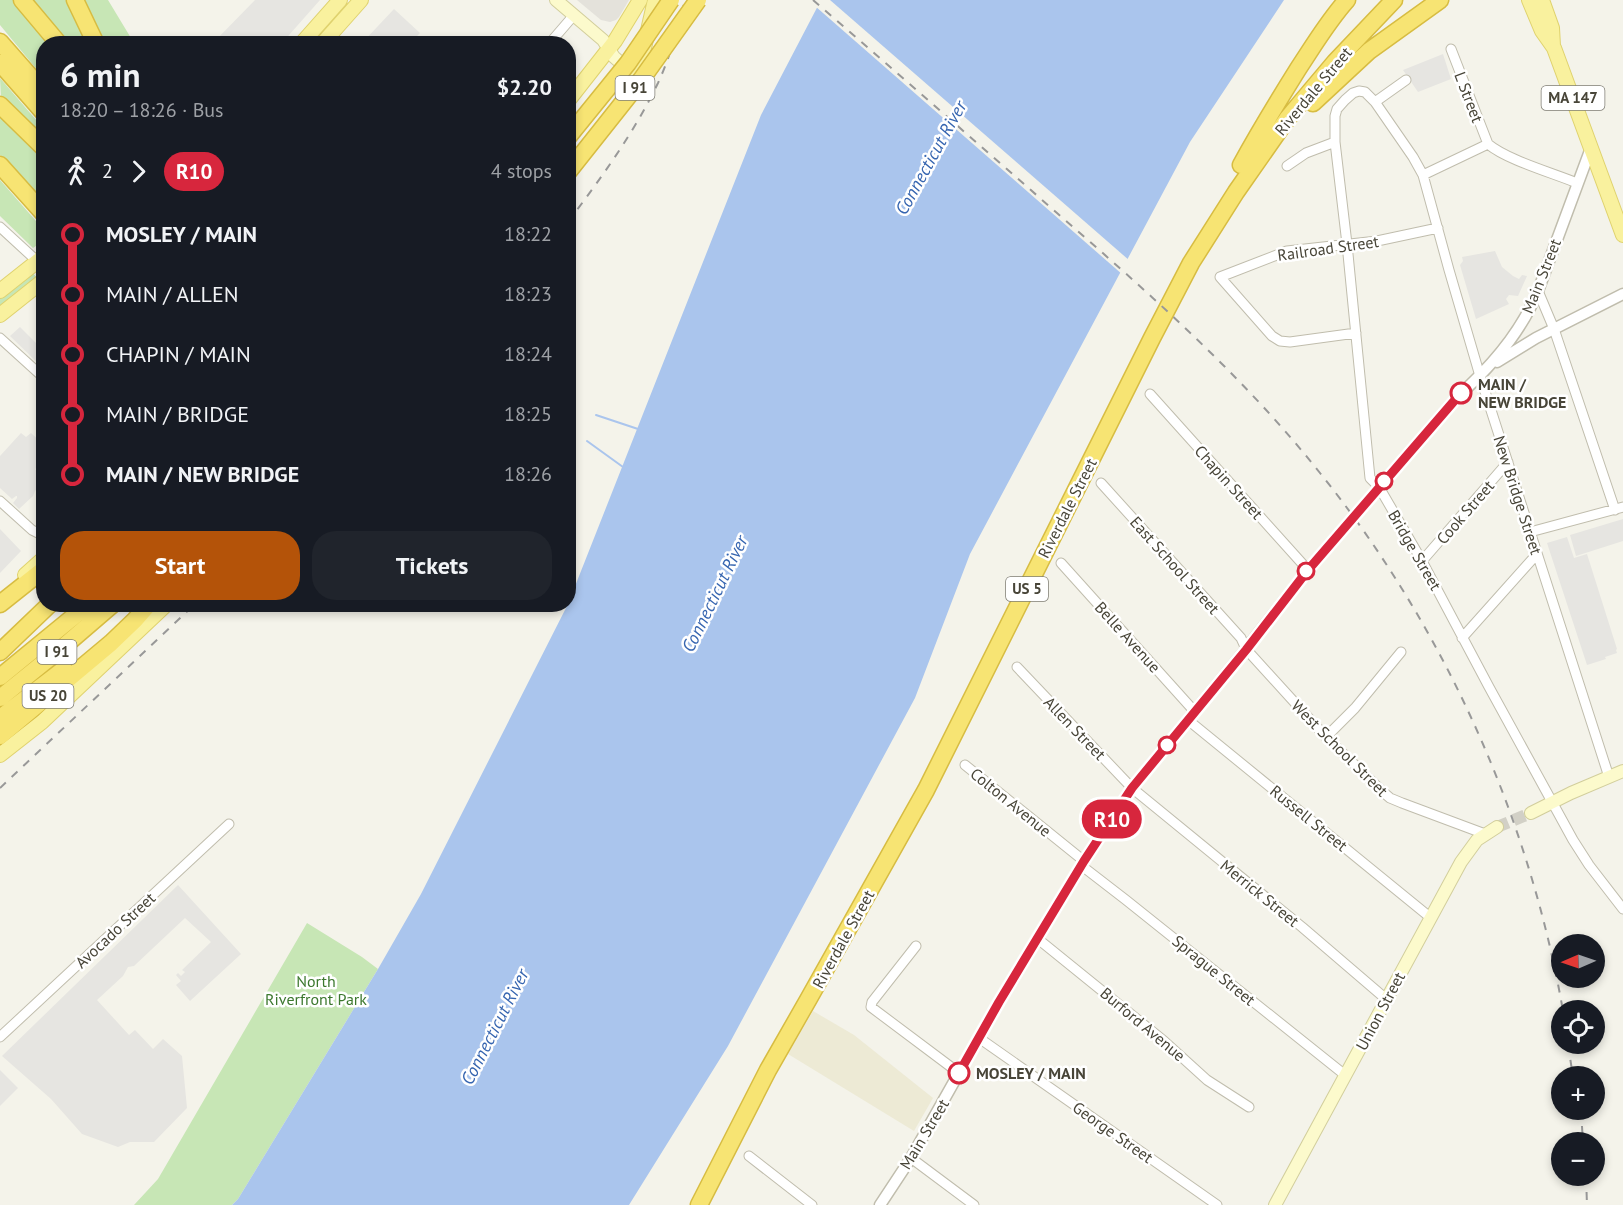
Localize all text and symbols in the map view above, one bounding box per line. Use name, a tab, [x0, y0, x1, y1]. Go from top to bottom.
street label: Riverdale Street	[1270, 42, 1356, 139]
text: 6 min	[60, 53, 141, 96]
street label: L Street	[1450, 69, 1488, 126]
text: $2.20	[497, 73, 552, 101]
road number: I 91	[616, 76, 654, 100]
road number: MA 147	[1542, 86, 1604, 110]
water label: Connecticut River	[890, 96, 972, 219]
text: 18:20 – 18:26 · Bus	[60, 97, 224, 123]
icon: walk	[60, 155, 93, 188]
icon: forward	[122, 155, 155, 188]
text: 2	[102, 158, 113, 184]
text: R10	[176, 158, 212, 185]
text: 4 stops	[491, 158, 552, 184]
text: MOSLEY / MAIN	[106, 220, 257, 248]
text: 18:22	[504, 221, 552, 247]
street label: Railroad Street	[1276, 231, 1380, 265]
street label: Main Street	[1517, 235, 1565, 316]
text: MAIN / ALLEN	[106, 280, 239, 308]
text: 18:23	[504, 281, 552, 307]
text: CHAPIN / MAIN	[106, 340, 251, 368]
text: 18:24	[504, 341, 552, 367]
place label: MAIN / NEW BRIDGE	[1478, 374, 1566, 412]
marker: MAIN / NEW BRIDGE	[1450, 382, 1472, 404]
text: MAIN / BRIDGE	[106, 400, 249, 428]
text: 18:25	[504, 401, 552, 427]
street label: New Bridge Street	[1489, 433, 1547, 558]
street label: Chapin Street	[1191, 441, 1268, 524]
street label: Riverdale Street	[1033, 454, 1101, 561]
text: MAIN / NEW BRIDGE	[106, 460, 299, 488]
text: 18:26	[504, 461, 552, 487]
unlabelled marker	[1375, 472, 1393, 490]
street label: Cook Street	[1432, 476, 1499, 548]
street label: Bridge Street	[1384, 506, 1446, 594]
street label: East School Street	[1126, 512, 1224, 618]
button: Start	[60, 531, 300, 600]
button: Tickets	[312, 531, 552, 600]
water label: Connecticut River	[676, 531, 753, 656]
unlabelled marker	[1297, 562, 1315, 580]
road number: US 5	[1006, 577, 1048, 601]
street label: Belle Avenue	[1091, 597, 1165, 677]
road number: I 91	[38, 640, 76, 664]
road number: US 20	[22, 684, 74, 708]
street label: Allen Street	[1040, 692, 1111, 764]
street label: West School Street	[1287, 695, 1393, 801]
unlabelled marker	[1158, 736, 1176, 754]
street label: Colton Avenue	[967, 763, 1055, 841]
street label: Russell Street	[1266, 781, 1352, 856]
line badge: R10	[1078, 800, 1146, 838]
text: R10	[1094, 806, 1130, 833]
street label: Merrick Street	[1217, 855, 1304, 931]
street label: Riverdale Street	[808, 886, 879, 992]
street label: Avocado Street	[71, 887, 160, 972]
street label: Sprague Street	[1168, 930, 1260, 1010]
north arrow	[1551, 934, 1605, 988]
map controls	[1551, 934, 1605, 1186]
water label: Connecticut River	[456, 964, 534, 1088]
street label: Union Street	[1351, 968, 1409, 1054]
park label: North Riverfront Park	[265, 971, 367, 1009]
street label: Burford Avenue	[1096, 983, 1190, 1065]
button: locate	[1551, 1000, 1605, 1054]
marker: MOSLEY / MAIN	[948, 1062, 970, 1084]
place label: MOSLEY / MAIN	[976, 1063, 1086, 1083]
button: +	[1551, 1066, 1605, 1120]
street label: Main Street	[895, 1095, 953, 1173]
street label: George Street	[1069, 1097, 1158, 1167]
button: −	[1551, 1132, 1605, 1186]

